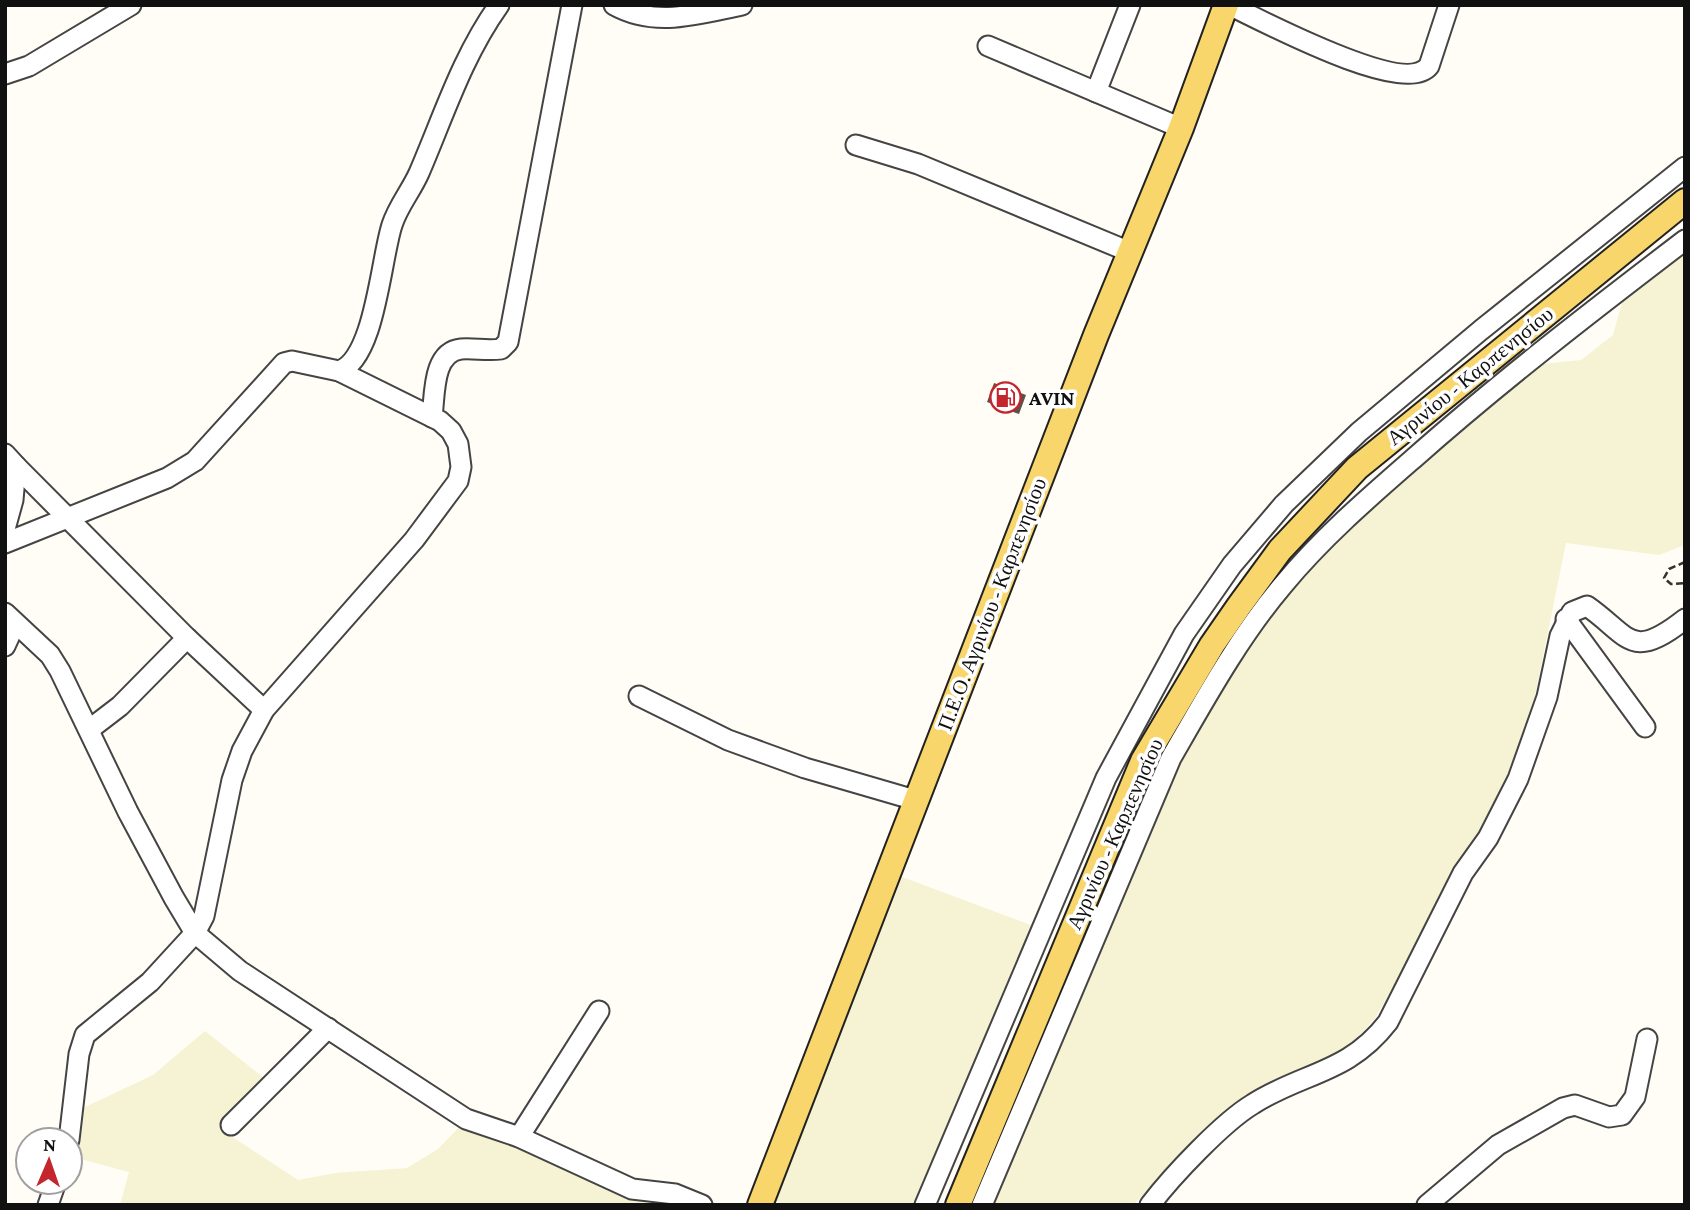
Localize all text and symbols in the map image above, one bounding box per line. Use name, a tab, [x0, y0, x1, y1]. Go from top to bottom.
street label: Αγρινίου - Καρπενησίου	[1382, 302, 1558, 450]
fuel station icon: AVIN	[989, 381, 1023, 415]
place label: AVIN	[1028, 386, 1075, 410]
street label: Π.Ε.Ο. Αγρινίου - Καρπενησίου	[933, 474, 1051, 734]
street label: Αγρινίου - Καρπενησίου	[1062, 735, 1168, 933]
north arrow	[14, 1126, 84, 1196]
text: N	[43, 1134, 56, 1155]

